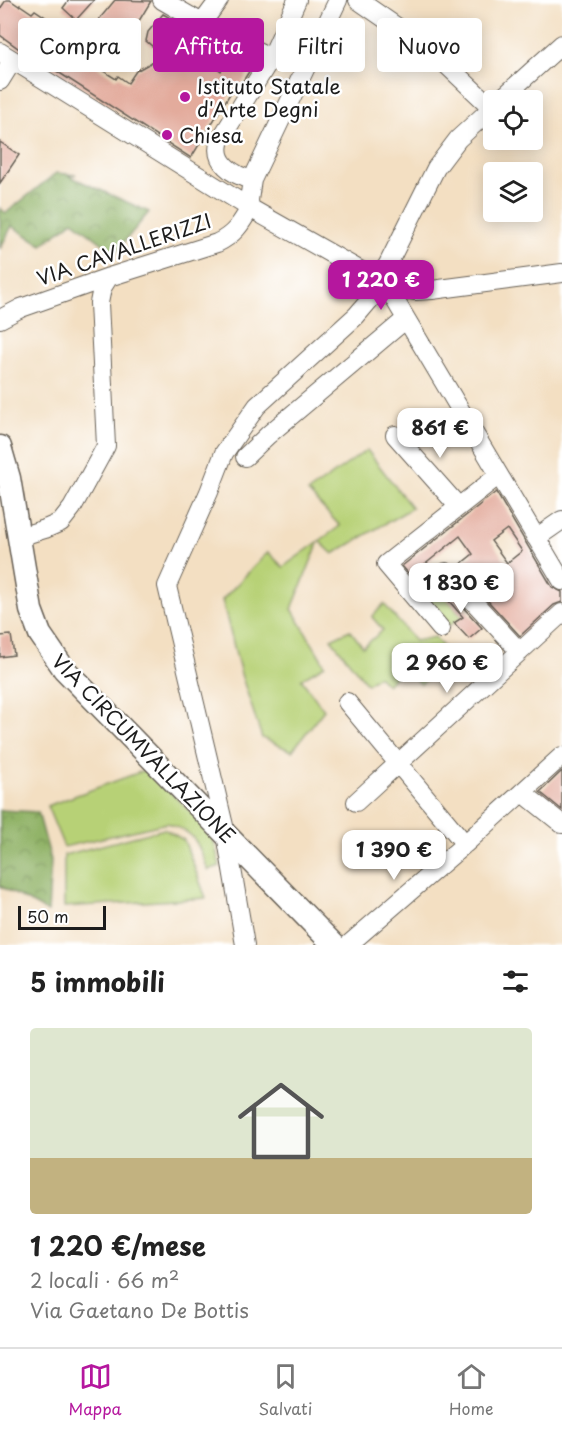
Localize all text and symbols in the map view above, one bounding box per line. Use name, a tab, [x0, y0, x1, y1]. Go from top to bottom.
chip: Compra	[18, 18, 141, 72]
chip: Affitta	[153, 18, 264, 72]
chip: Filtri	[276, 18, 365, 72]
chip: Nuovo	[377, 18, 482, 72]
place label: Istituto Statale d'Arte Degni	[197, 71, 341, 124]
marker: Istituto Statale d'Arte Degni	[178, 90, 192, 104]
map controls	[483, 90, 543, 222]
button: locate	[483, 90, 543, 150]
place label: Chiesa	[179, 120, 243, 150]
marker: Chiesa	[160, 128, 174, 142]
button: layers	[483, 162, 543, 222]
street label: VIA CAVALLERIZZI	[33, 205, 215, 293]
pin: 1 220 €	[326, 260, 436, 311]
text: 1 220 €	[342, 264, 420, 294]
pin: 861 €	[398, 408, 482, 459]
text: 861 €	[411, 412, 469, 442]
pin: 1 830 €	[406, 563, 516, 614]
text: 1 830 €	[423, 567, 499, 597]
pin: 2 960 €	[392, 643, 502, 694]
street label: VIA CIRCUMVALLAZIONE	[45, 646, 243, 850]
text: 2 960 €	[406, 647, 488, 677]
pin: 1 390 €	[339, 830, 449, 881]
text: 1 390 €	[356, 834, 432, 864]
scale bar	[18, 903, 106, 930]
text: 50 m	[27, 904, 68, 928]
text: 5 immobili	[30, 962, 165, 1001]
icon: filters	[499, 965, 532, 998]
icon: home	[227, 1067, 335, 1175]
text: 1 220 €/mese	[30, 1226, 206, 1265]
text: 2 locali · 66 m²	[30, 1265, 179, 1295]
text: Via Gaetano De Bottis	[30, 1295, 249, 1325]
tab: Mappa	[68, 1360, 122, 1420]
tab: Salvati	[259, 1360, 312, 1420]
tab: Home	[449, 1360, 494, 1420]

